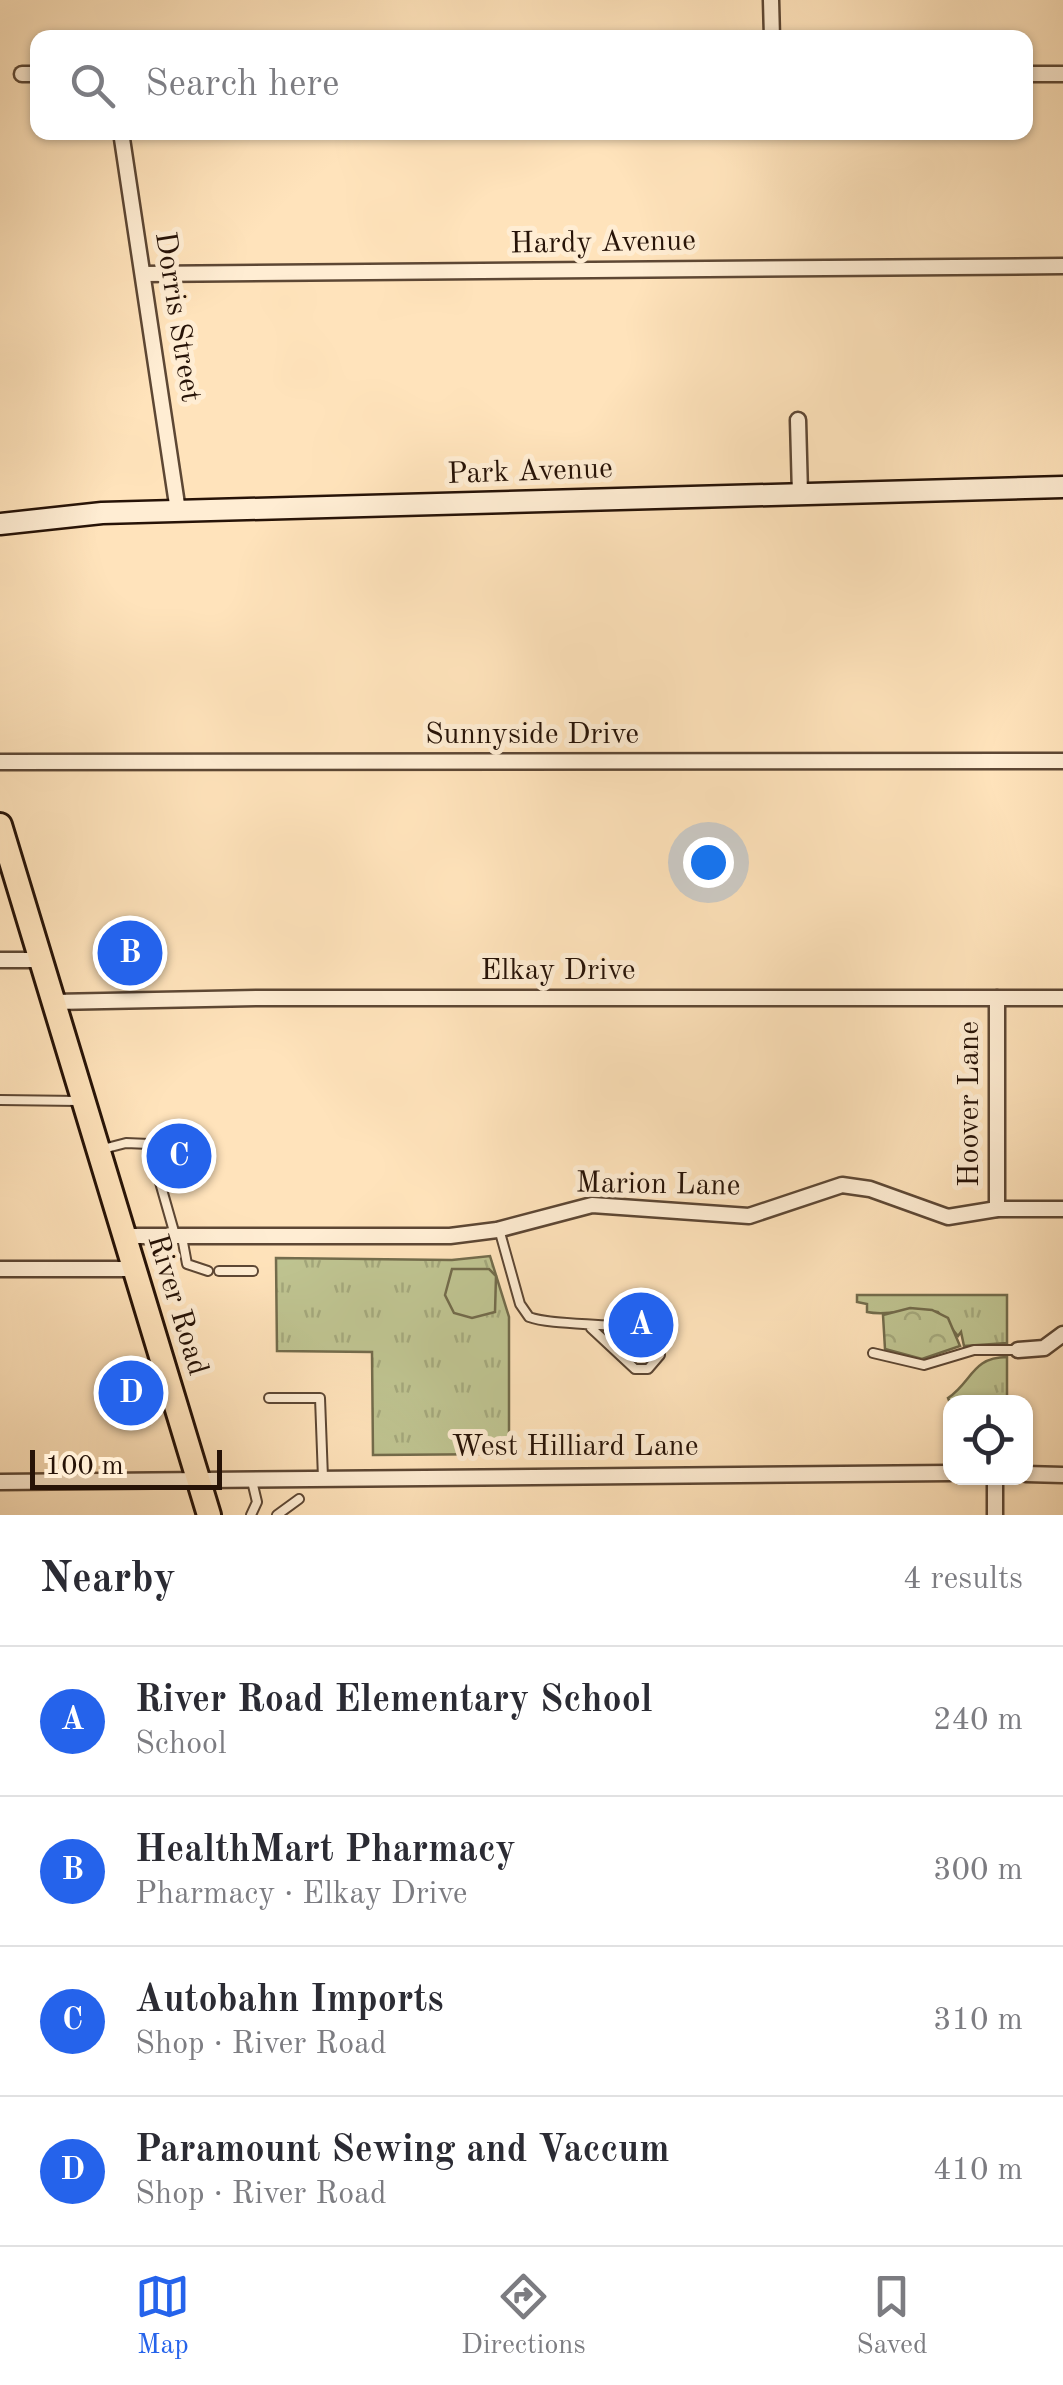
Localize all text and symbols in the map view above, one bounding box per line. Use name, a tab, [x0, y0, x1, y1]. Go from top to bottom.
search box	[30, 30, 1033, 140]
icon: search	[65, 58, 120, 113]
text: Search here	[145, 66, 340, 104]
street label: Hardy Avenue	[510, 226, 696, 260]
street label: Dorris Street	[149, 230, 205, 404]
street label: Park Avenue	[447, 454, 613, 490]
street label: Sunnyside Drive	[425, 720, 639, 750]
your location	[683, 837, 734, 888]
pin: B	[98, 916, 162, 990]
street label: Elkay Drive	[480, 956, 636, 986]
street label: Hoover Lane	[955, 1021, 985, 1187]
pin: C	[146, 1118, 212, 1194]
street label: Marion Lane	[575, 1169, 741, 1201]
street label: River Road	[141, 1231, 213, 1379]
pin: A	[608, 1288, 674, 1362]
pin: D	[98, 1356, 164, 1430]
map controls	[943, 1395, 1033, 1485]
button: locate	[943, 1395, 1033, 1485]
street label: West Hilliard Lane	[451, 1432, 699, 1462]
scale bar	[30, 1445, 222, 1490]
text: 100 m	[45, 1453, 124, 1481]
text: Nearby	[40, 1559, 176, 1601]
text: 4 results	[903, 1564, 1023, 1596]
text: River Road Elementary School	[135, 1682, 653, 1720]
text: A	[60, 1705, 85, 1737]
text: 240 m	[933, 1705, 1023, 1737]
text: School	[135, 1729, 227, 1761]
text: HealthMart Pharmacy	[135, 1832, 516, 1870]
text: B	[61, 1855, 84, 1887]
text: 300 m	[933, 1855, 1023, 1887]
text: Pharmacy · Elkay Drive	[135, 1879, 468, 1911]
text: Autobahn Imports	[135, 1982, 444, 2020]
text: C	[62, 2005, 83, 2037]
text: 310 m	[933, 2005, 1023, 2037]
text: Shop · River Road	[135, 2029, 387, 2061]
text: Paramount Sewing and Vaccum	[135, 2132, 670, 2170]
text: D	[60, 2155, 85, 2187]
text: 410 m	[933, 2155, 1023, 2187]
text: Shop · River Road	[135, 2179, 387, 2211]
tab: Map	[135, 2269, 190, 2364]
tab: Directions	[461, 2269, 586, 2364]
tab: Saved	[856, 2269, 928, 2364]

